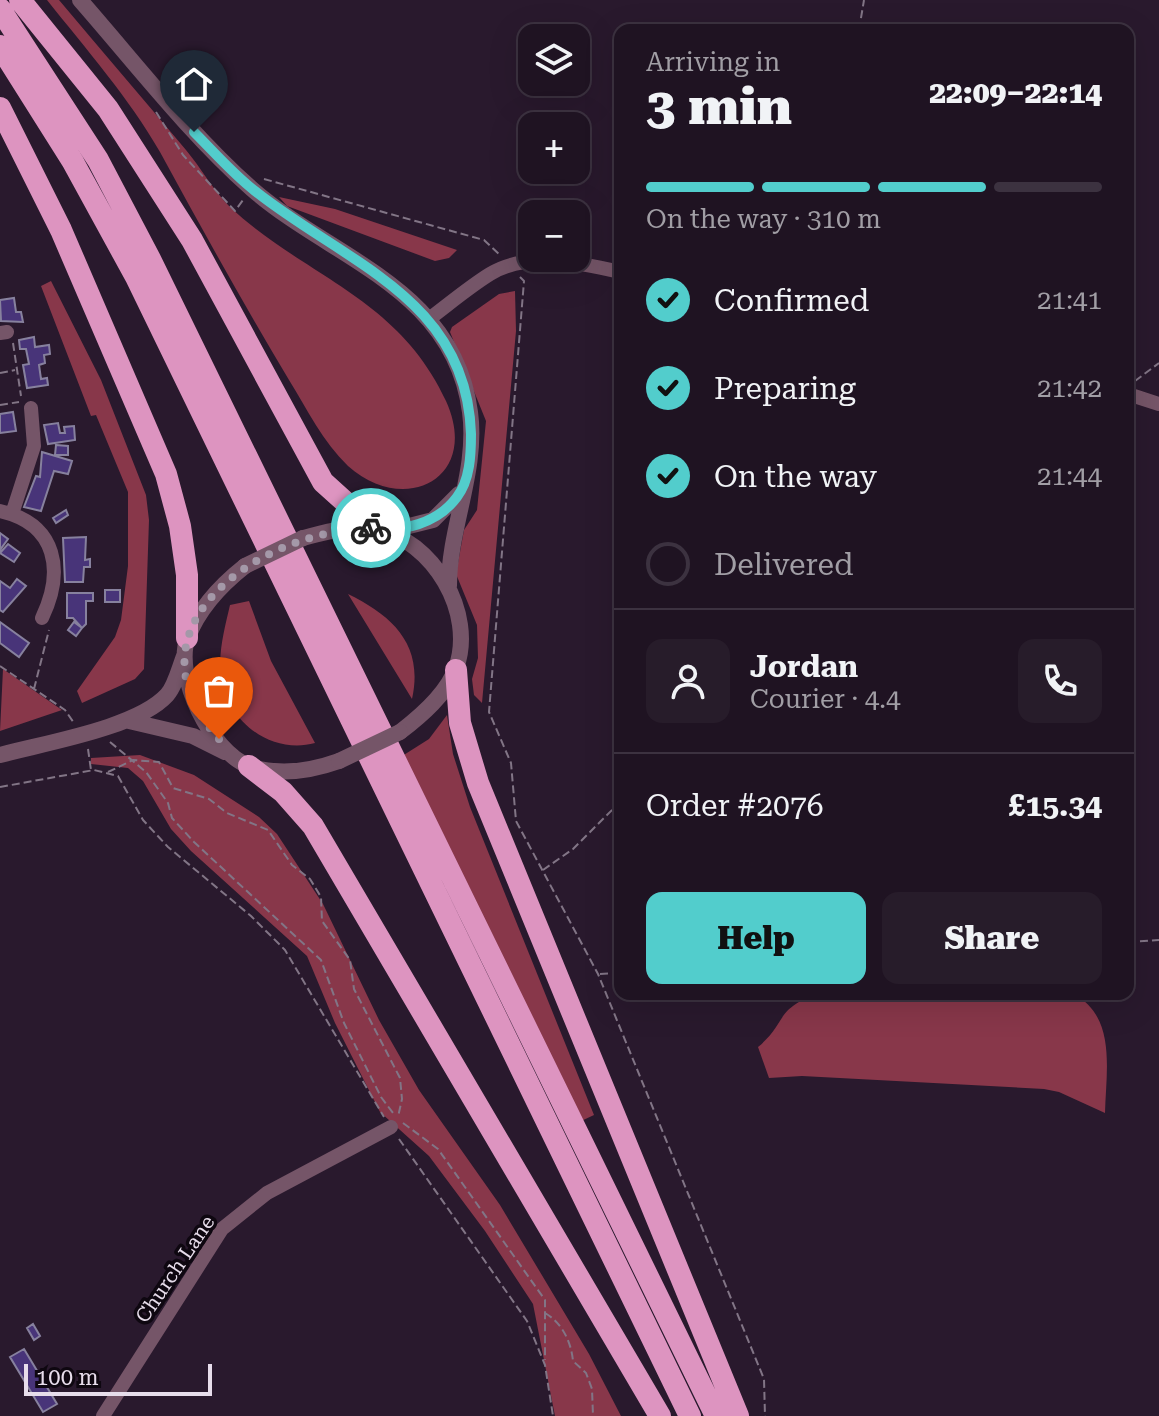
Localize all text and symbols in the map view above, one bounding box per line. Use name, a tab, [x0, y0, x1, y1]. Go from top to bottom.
map controls	[518, 24, 590, 272]
button: layers	[518, 24, 590, 96]
text: Arriving in	[646, 47, 780, 77]
pin	[160, 50, 228, 132]
icon: home	[172, 62, 216, 106]
text: 22:09–22:14	[929, 75, 1102, 110]
text: 3 min	[646, 76, 792, 137]
button: +	[518, 112, 590, 184]
button: −	[518, 200, 590, 272]
text: On the way · 310 m	[646, 204, 881, 234]
icon: check	[646, 278, 690, 322]
text: Confirmed	[714, 283, 869, 318]
text: 21:41	[1037, 285, 1102, 315]
icon: check	[646, 366, 690, 410]
text: Preparing	[714, 371, 856, 406]
text: 21:42	[1037, 373, 1102, 403]
icon: check	[646, 454, 690, 498]
text: On the way	[714, 459, 877, 494]
text: 21:44	[1037, 461, 1102, 491]
courier	[331, 488, 411, 568]
icon: bike	[349, 506, 393, 550]
text: Delivered	[714, 547, 853, 582]
button: person	[646, 639, 730, 723]
button: phone	[1018, 639, 1102, 723]
text: Jordan	[750, 649, 858, 684]
pin	[185, 657, 253, 739]
icon: bag	[197, 669, 241, 713]
text: Courier · 4.4	[750, 684, 900, 714]
text: Order #2076	[646, 788, 824, 823]
text: £15.34	[1009, 788, 1102, 823]
button: Help	[646, 892, 866, 984]
button: Share	[882, 892, 1102, 984]
street label: Church Lane	[130, 1211, 220, 1327]
scale bar	[24, 1360, 212, 1396]
text: 100 m	[36, 1365, 99, 1390]

